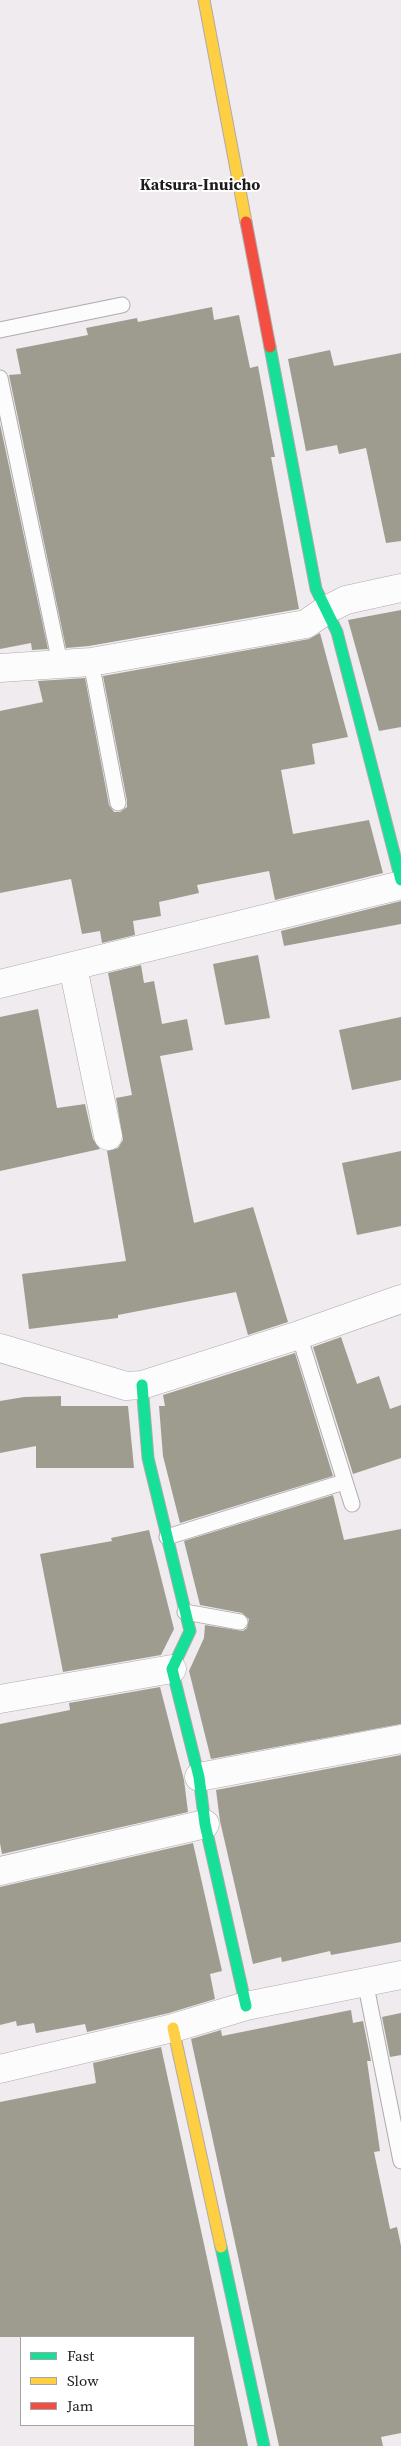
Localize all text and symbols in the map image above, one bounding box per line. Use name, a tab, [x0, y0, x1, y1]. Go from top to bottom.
district label: Katsura-Inuicho	[140, 176, 260, 196]
legend	[20, 2336, 195, 2426]
text: Fast	[67, 2345, 94, 2366]
text: Slow	[67, 2370, 99, 2391]
text: Jam	[67, 2395, 93, 2416]

